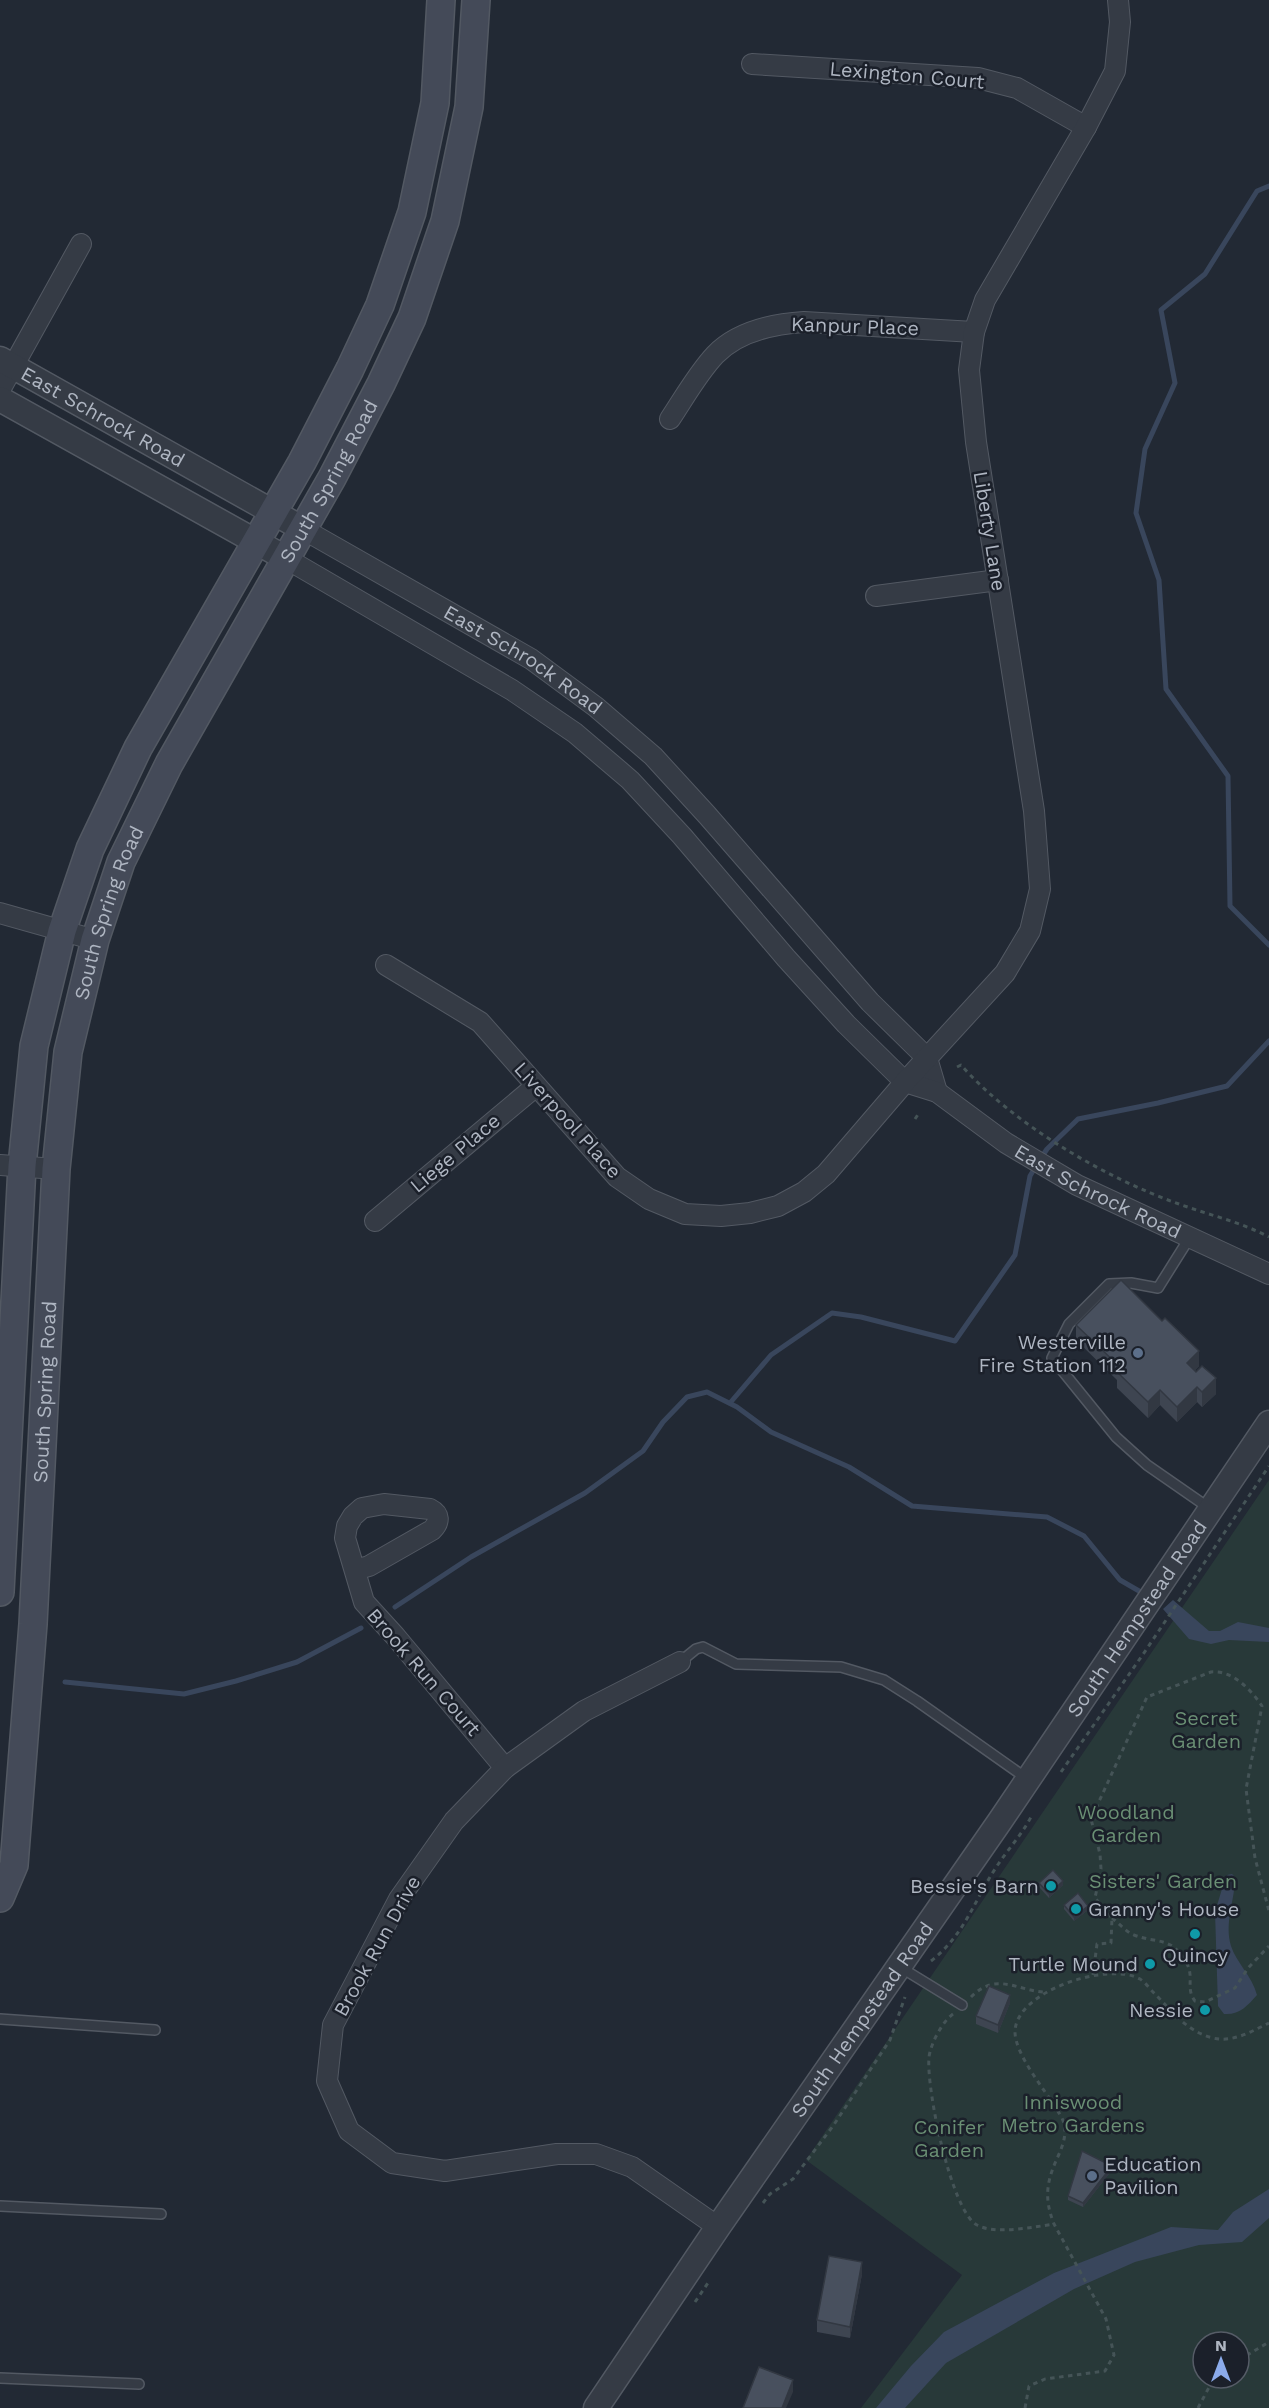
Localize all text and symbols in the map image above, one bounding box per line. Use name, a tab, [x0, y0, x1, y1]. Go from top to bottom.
street label: Lexington Court	[829, 56, 986, 94]
street label: Kanpur Place	[790, 312, 920, 340]
street label: East Schrock Road	[17, 361, 189, 472]
street label: South Spring Road	[274, 396, 383, 567]
street label: Liberty Lane	[969, 469, 1011, 593]
street label: East Schrock Road	[440, 600, 607, 719]
street label: South Spring Road	[69, 822, 149, 1002]
street label: Liverpool Place	[509, 1057, 627, 1183]
street label: Liege Place	[405, 1108, 505, 1198]
street label: East Schrock Road	[1010, 1139, 1185, 1244]
street label: South Spring Road	[28, 1300, 61, 1484]
place label: Westerville Fire Station 112	[978, 1330, 1126, 1377]
marker: Westerville Fire Station 112	[1131, 1346, 1145, 1360]
street label: South Hempstead Road	[1062, 1515, 1212, 1722]
street label: Brook Run Court	[362, 1603, 486, 1741]
park label: Secret Garden	[1171, 1706, 1241, 1753]
park label: Woodland Garden	[1077, 1800, 1175, 1847]
park label: Sisters' Garden	[1089, 1869, 1237, 1893]
street label: Brook Run Drive	[328, 1872, 426, 2020]
place label: Bessie's Barn	[910, 1874, 1039, 1898]
marker: Bessie's Barn	[1044, 1879, 1058, 1893]
place label: Granny's House	[1088, 1897, 1239, 1921]
marker: Granny's House	[1069, 1902, 1083, 1916]
street label: South Hempstead Road	[786, 1917, 938, 2122]
marker: Quincy	[1188, 1927, 1202, 1941]
place label: Quincy	[1162, 1943, 1229, 1967]
place label: Turtle Mound	[1008, 1952, 1138, 1976]
marker: Turtle Mound	[1143, 1957, 1157, 1971]
place label: Nessie	[1129, 1998, 1193, 2022]
marker: Nessie	[1198, 2003, 1212, 2017]
park label: Inniswood Metro Gardens	[1001, 2090, 1145, 2137]
park label: Conifer Garden	[914, 2115, 984, 2162]
place label: Education Pavilion	[1104, 2152, 1201, 2199]
marker: Education Pavilion	[1085, 2169, 1099, 2183]
north arrow	[1191, 2330, 1251, 2390]
text: N	[1215, 2336, 1227, 2355]

